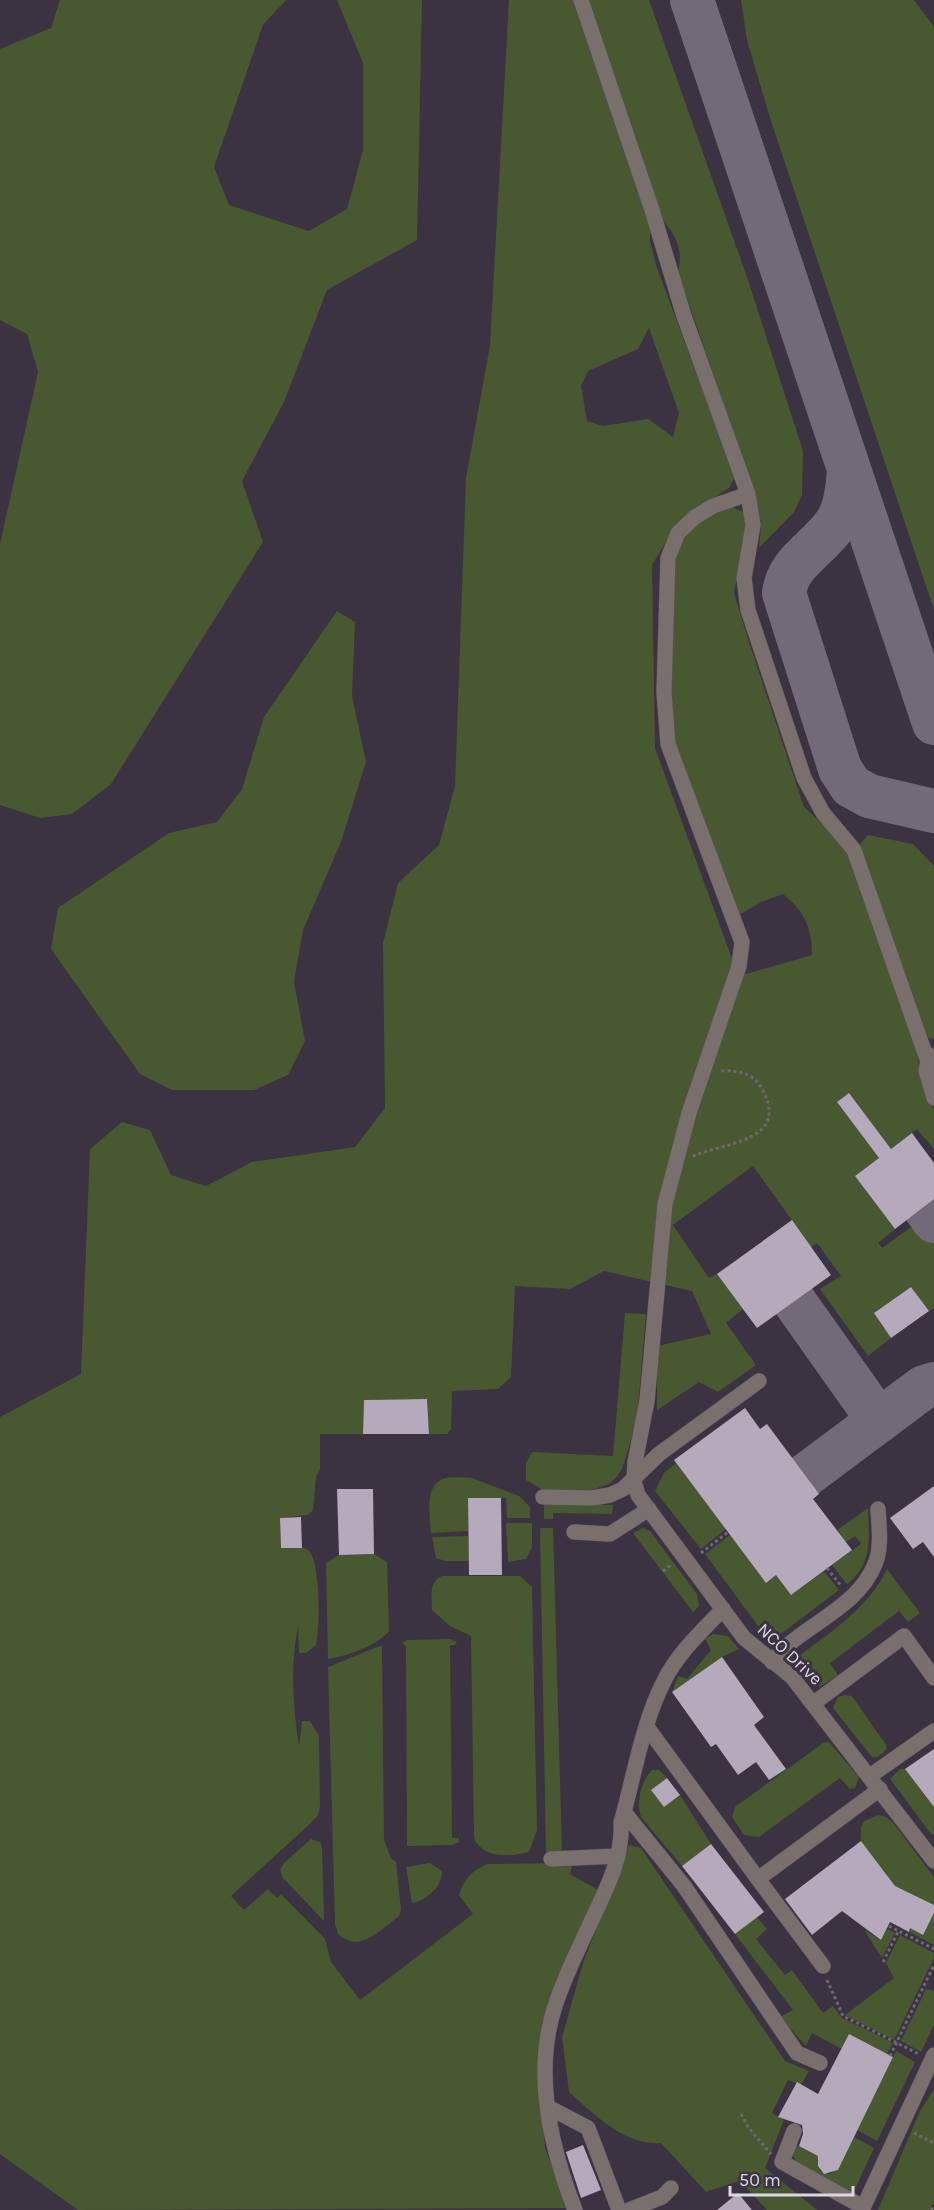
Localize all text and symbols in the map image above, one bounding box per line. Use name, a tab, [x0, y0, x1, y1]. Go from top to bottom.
street label: NCO Drive	[753, 1618, 827, 1690]
scale bar	[730, 2159, 853, 2197]
text: 50 m	[739, 2169, 781, 2191]

